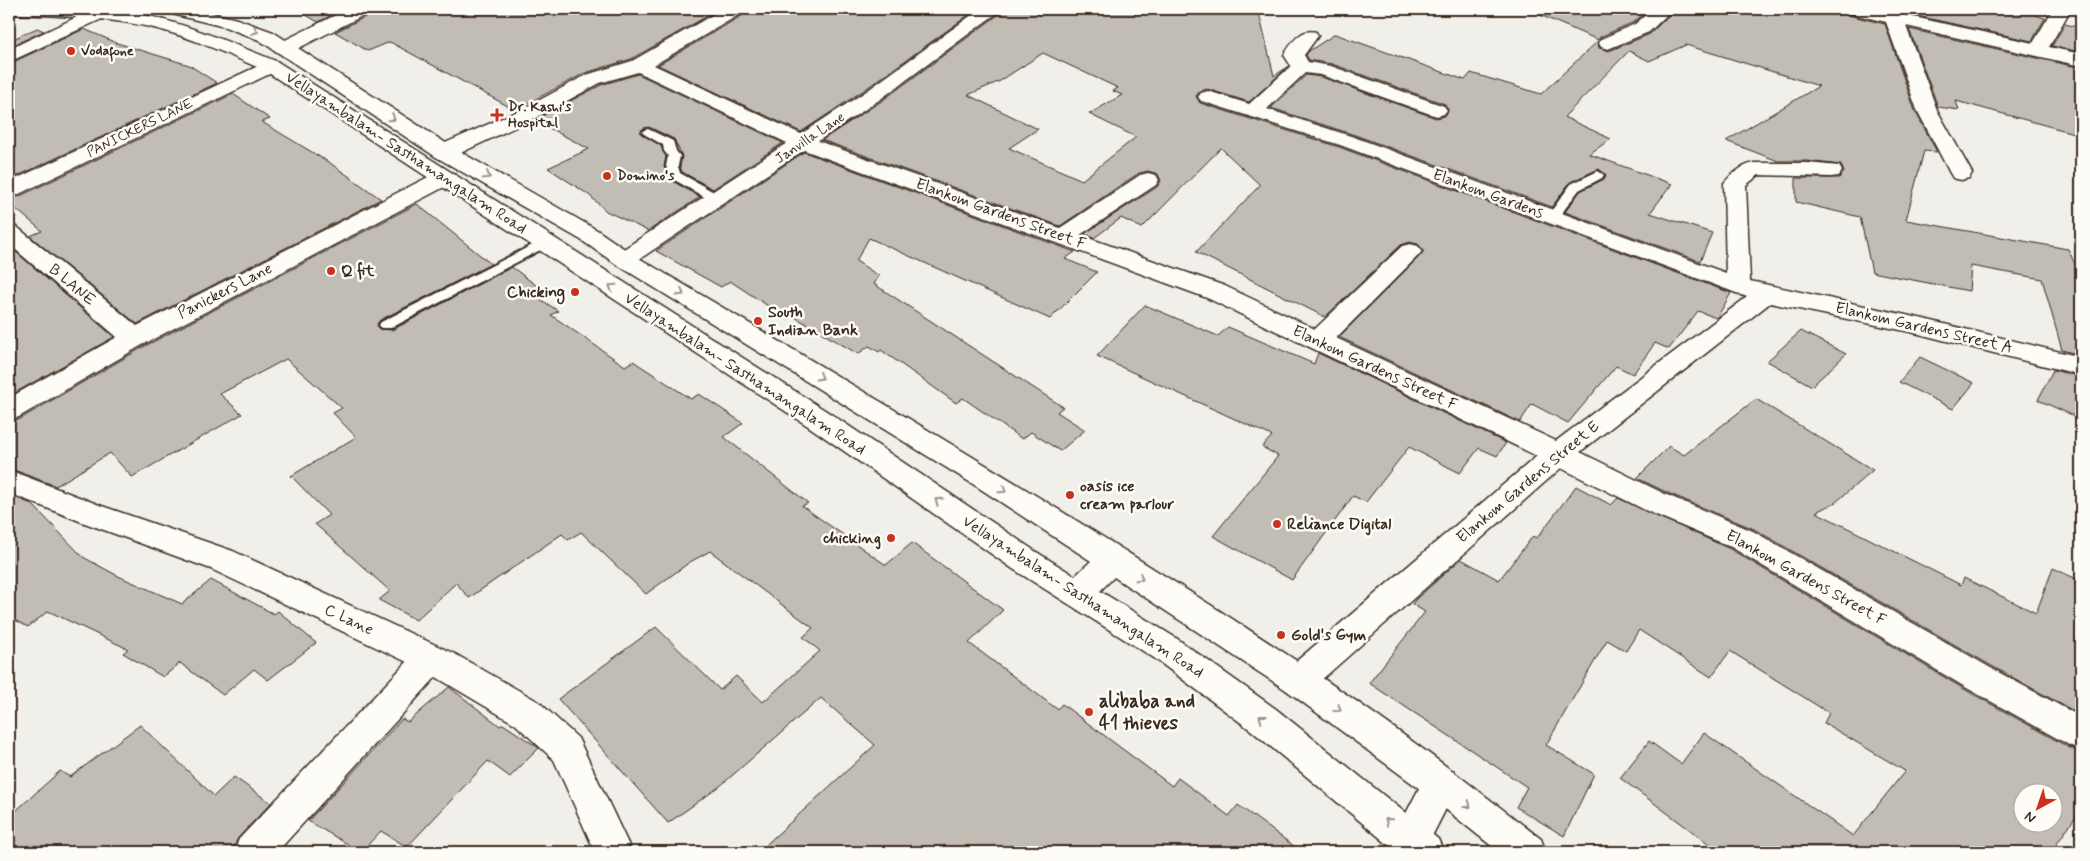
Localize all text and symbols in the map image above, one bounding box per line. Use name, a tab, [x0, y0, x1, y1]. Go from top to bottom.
one-way arrow	[250, 26, 258, 36]
place label: Vodafone	[81, 42, 134, 62]
marker: Vodafone	[65, 45, 77, 57]
street label: Vellayambalam- Sasthamangalam Road	[281, 67, 531, 239]
street label: PANICKERS LANE	[84, 94, 196, 162]
place label: Dr. Kashi's Hospital	[508, 98, 572, 132]
marker: Dr. Kashi's Hospital	[490, 108, 504, 122]
street label: Janvilla Lane	[772, 108, 848, 168]
one-way arrow	[386, 112, 396, 121]
street label: Elankom Gardens	[1430, 164, 1546, 224]
place label: Domino's	[617, 167, 675, 185]
one-way arrow	[481, 170, 490, 180]
marker: Domino's	[601, 170, 613, 182]
street label: Elankom Gardens Street F	[913, 173, 1089, 255]
street label: Panickers Lane	[174, 258, 276, 324]
street label: B LANE	[44, 259, 100, 311]
place label: Q fit	[341, 261, 375, 282]
marker: Q fit	[325, 265, 337, 277]
place label: Chicking	[507, 282, 565, 305]
one-way arrow	[608, 284, 617, 294]
marker: Chicking	[569, 286, 581, 298]
one-way arrow	[675, 287, 684, 296]
street label: Vellayambalam- Sasthamangalam Road	[620, 288, 870, 460]
street label: Elankom Gardens Street A	[1833, 297, 2015, 359]
place label: South Indian Bank	[768, 302, 858, 341]
marker: South Indian Bank	[752, 315, 764, 327]
street label: Elankom Gardens Street F	[1289, 320, 1461, 416]
one-way arrow	[814, 371, 823, 381]
street label: Elankom Gardens Street E	[1452, 416, 1604, 548]
place label: oasis ice cream parlour	[1080, 476, 1175, 515]
one-way arrow	[998, 483, 1007, 493]
marker: oasis ice cream parlour	[1064, 489, 1076, 501]
one-way arrow	[934, 498, 944, 507]
street label: Vellayambalam- Sasthamangalam Road	[958, 511, 1208, 683]
place label: Reliance Digital	[1287, 514, 1391, 536]
marker: Reliance Digital	[1271, 518, 1283, 530]
street label: Elankom Gardens Street F	[1722, 525, 1890, 631]
place label: chicking	[822, 528, 881, 550]
marker: chicking	[885, 532, 897, 544]
one-way arrow	[1134, 572, 1143, 581]
street label: C Lane	[321, 599, 377, 641]
place label: Gold's Gym	[1291, 625, 1366, 646]
marker: Gold's Gym	[1275, 629, 1287, 641]
place label: alibaba and 41 thieves	[1099, 689, 1195, 736]
one-way arrow	[1332, 703, 1341, 712]
marker: alibaba and 41 thieves	[1083, 706, 1095, 718]
one-way arrow	[1259, 716, 1268, 724]
north arrow	[2012, 784, 2062, 834]
one-way arrow	[1463, 800, 1472, 809]
text: N	[2021, 807, 2040, 827]
one-way arrow	[1385, 819, 1394, 827]

